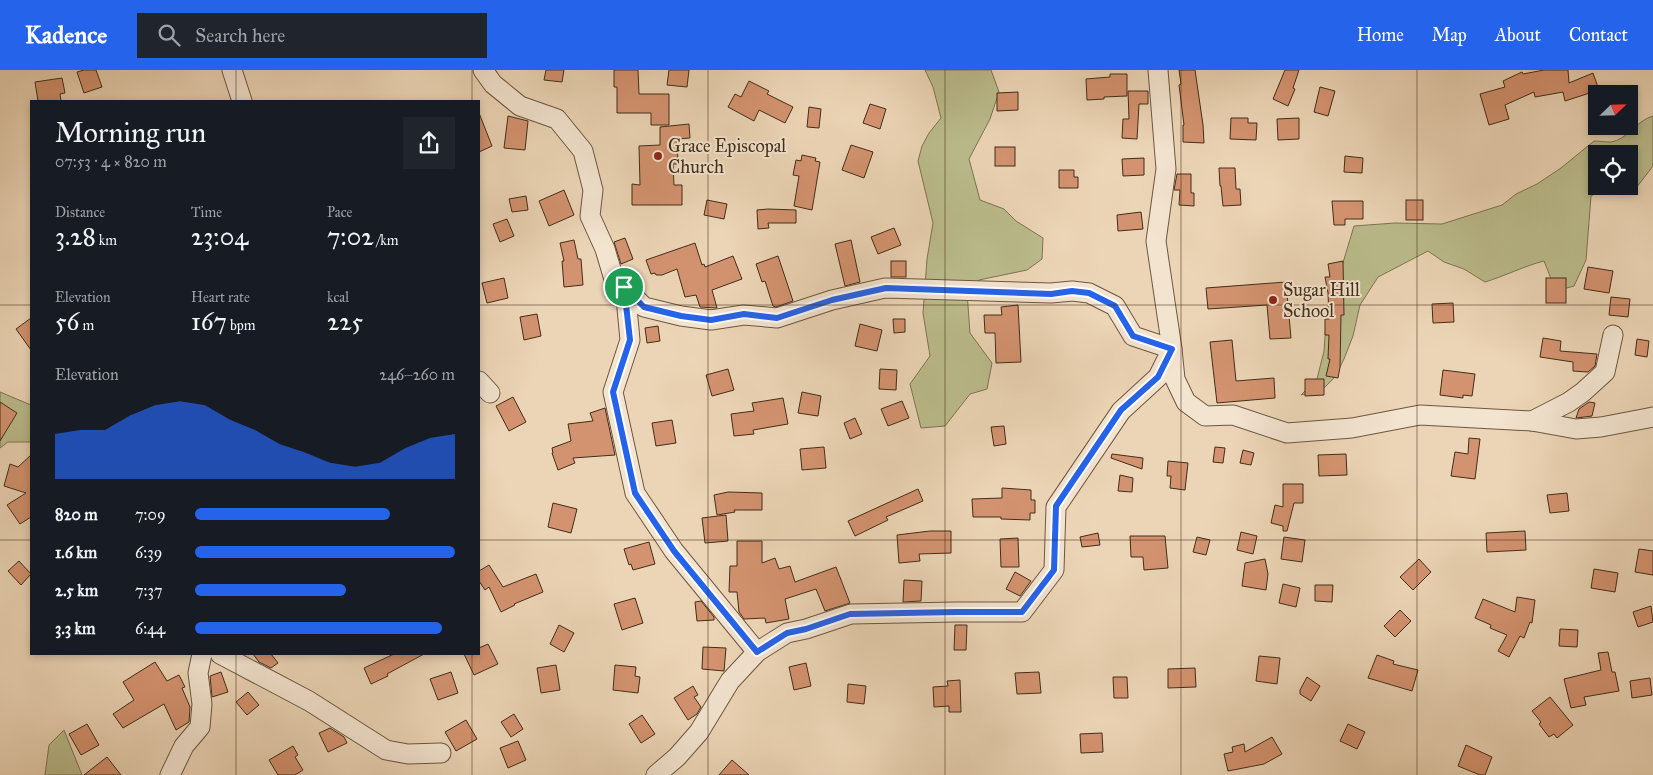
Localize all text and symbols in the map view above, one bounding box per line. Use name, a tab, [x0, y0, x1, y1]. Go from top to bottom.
search box	[137, 13, 487, 58]
text: Kadence	[25, 20, 107, 50]
icon: search	[155, 21, 183, 49]
text: Search here	[195, 24, 285, 47]
text: Home	[1357, 24, 1404, 46]
text: Map	[1432, 24, 1467, 46]
text: About	[1495, 24, 1541, 46]
text: Contact	[1569, 24, 1628, 46]
north arrow	[1588, 85, 1638, 135]
map controls	[1588, 85, 1638, 195]
text: Morning run	[55, 115, 206, 150]
button: share	[403, 117, 455, 169]
place label: Grace Episcopal Church	[668, 135, 786, 178]
button: locate	[1588, 145, 1638, 195]
marker: Grace Episcopal Church	[652, 150, 664, 162]
text: 07:53 · 4 × 820 m	[55, 152, 167, 171]
text: Distance	[55, 204, 105, 221]
text: Time	[191, 204, 222, 221]
text: Pace	[327, 204, 352, 221]
text: 3.28	[55, 221, 96, 252]
text: 23:04	[191, 221, 248, 252]
text: 7:02	[327, 221, 374, 252]
text: km	[96, 232, 117, 249]
text: /km	[374, 232, 399, 249]
pin	[603, 266, 645, 308]
icon: arrive	[610, 273, 638, 301]
place label: Sugar Hill School	[1283, 279, 1360, 322]
text: Elevation	[55, 289, 111, 306]
text: Heart rate	[191, 289, 250, 306]
text: kcal	[327, 289, 349, 306]
marker: Sugar Hill School	[1267, 294, 1279, 306]
text: 56	[55, 306, 79, 337]
text: 167	[191, 306, 227, 337]
text: 225	[327, 306, 363, 337]
text: m	[79, 317, 94, 334]
text: bpm	[227, 317, 256, 334]
text: Elevation	[55, 365, 119, 384]
text: 246–260 m	[379, 365, 455, 384]
text: 820 m	[55, 505, 98, 524]
text: 7:09	[135, 505, 165, 524]
text: 1.6 km	[55, 543, 97, 562]
text: 6:39	[135, 543, 162, 562]
text: 2.5 km	[55, 581, 98, 600]
text: 7:37	[135, 581, 163, 600]
text: 3.3 km	[55, 619, 95, 638]
text: 6:44	[135, 619, 165, 638]

